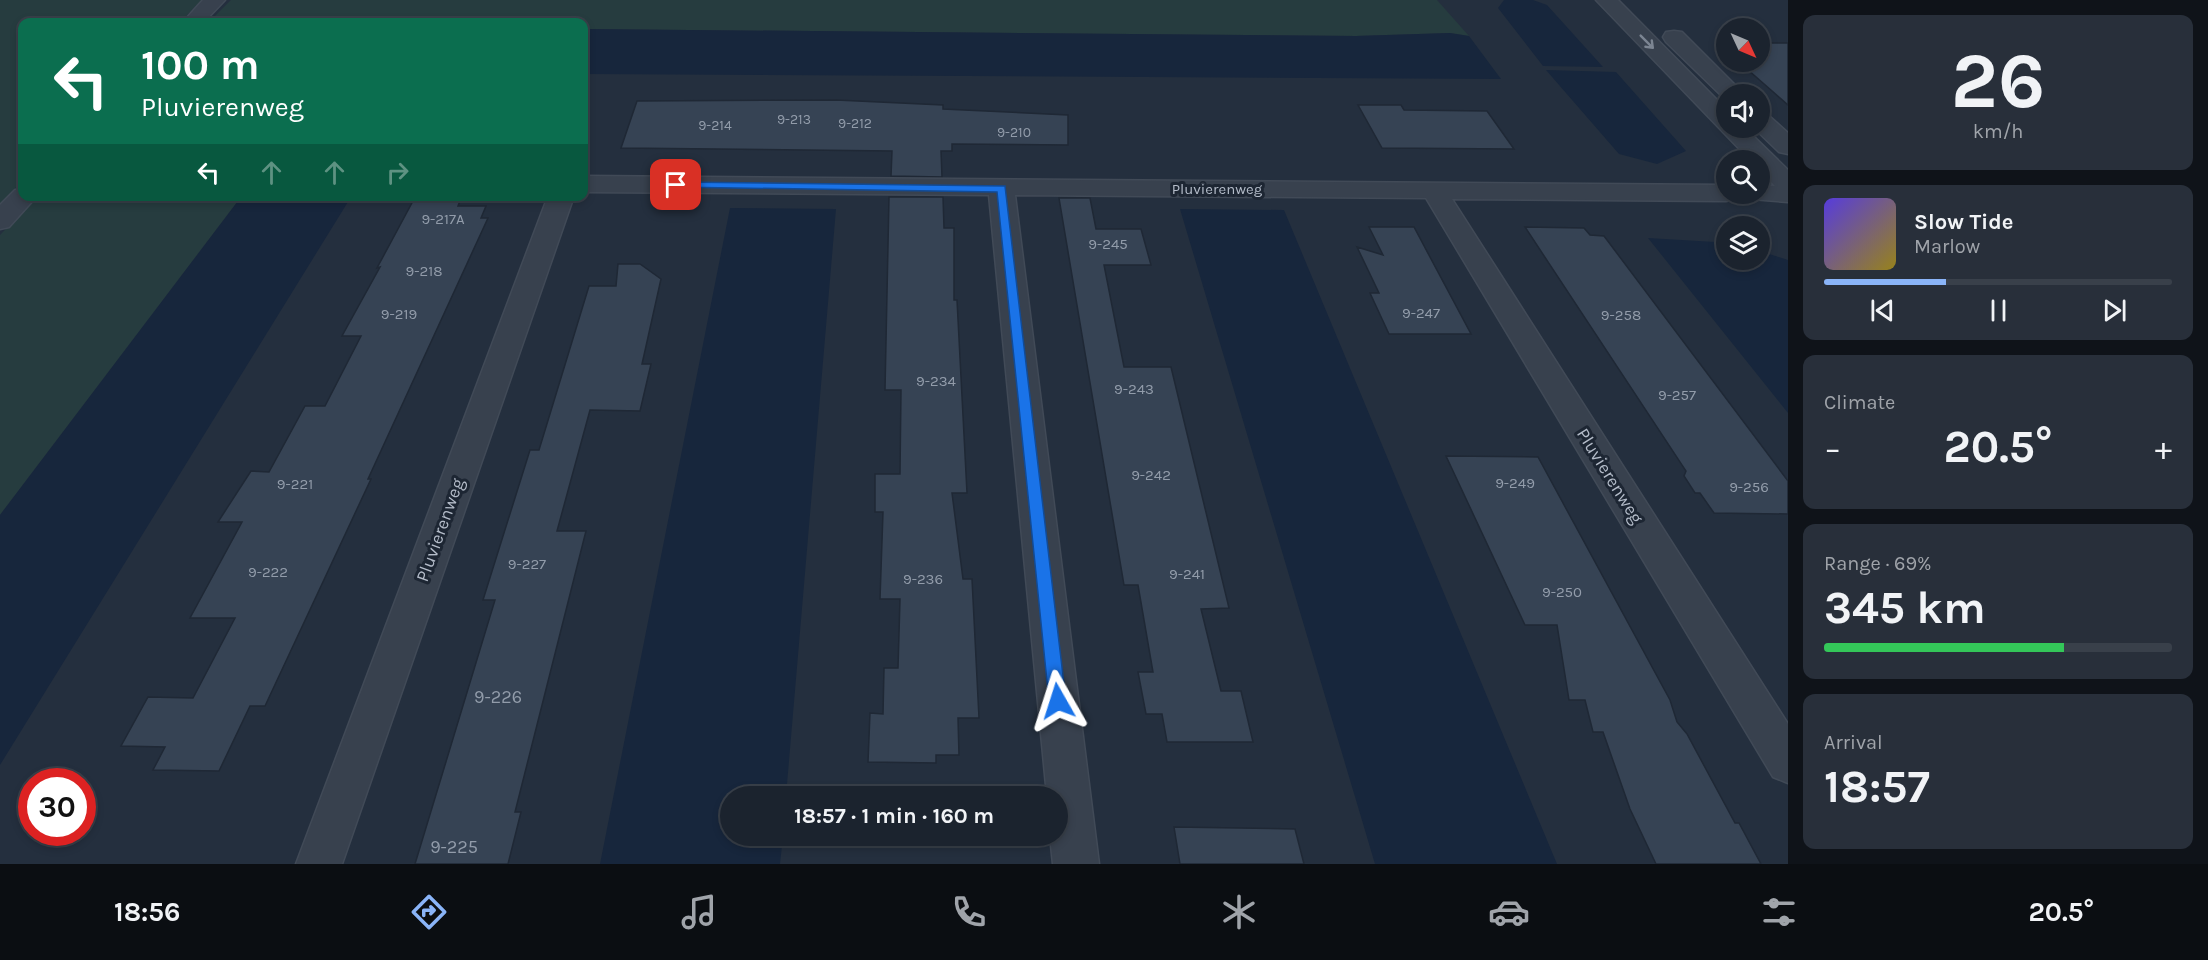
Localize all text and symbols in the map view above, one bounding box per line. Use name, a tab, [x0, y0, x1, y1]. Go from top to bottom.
north arrow	[1716, 18, 1770, 72]
map controls	[1716, 18, 1770, 270]
one-way arrow	[1640, 34, 1654, 49]
text: 26	[1951, 35, 2045, 127]
text: 100 m	[141, 40, 260, 90]
icon: left	[42, 42, 120, 120]
button: sound	[1716, 84, 1770, 138]
text: Pluvierenweg	[141, 91, 304, 123]
house number: 9-213	[777, 111, 811, 128]
house number: 9-212	[838, 115, 872, 132]
house number: 9-214	[698, 117, 732, 134]
text: km/h	[1973, 120, 2023, 143]
house number: 9-210	[997, 124, 1031, 141]
button: search	[1716, 150, 1770, 204]
icon: left	[192, 156, 225, 189]
icon: ahead	[255, 156, 288, 189]
icon: ahead	[318, 156, 351, 189]
icon: right	[381, 156, 414, 189]
pin	[650, 159, 701, 210]
icon: arrive	[659, 168, 692, 201]
street label: Pluvierenweg	[1172, 180, 1263, 198]
text: Slow Tide	[1914, 209, 2014, 235]
house number: 9-217A	[421, 210, 465, 228]
button: layers	[1716, 216, 1770, 270]
house number: 9-245	[1088, 235, 1128, 253]
text: Marlow	[1914, 235, 1980, 258]
house number: 9-218	[406, 262, 442, 280]
icon: previous	[1866, 294, 1899, 327]
icon: pause	[1982, 294, 2015, 327]
icon: next	[2098, 294, 2131, 327]
house number: 9-247	[1402, 304, 1440, 322]
house number: 9-219	[381, 305, 417, 323]
house number: 9-258	[1601, 306, 1641, 324]
house number: 9-234	[916, 372, 957, 390]
house number: 9-243	[1114, 380, 1154, 398]
house number: 9-257	[1658, 386, 1696, 404]
text: Climate	[1824, 391, 1895, 414]
text: 20.5°	[1943, 421, 2053, 473]
street label: Pluvierenweg	[1572, 424, 1648, 528]
text: −	[1824, 429, 1841, 467]
text: +	[2155, 429, 2172, 467]
house number: 9-242	[1131, 466, 1171, 484]
house number: 9-249	[1495, 474, 1535, 492]
house number: 9-221	[277, 475, 313, 493]
street label: Pluvierenweg	[411, 475, 469, 585]
house number: 9-256	[1729, 478, 1769, 496]
text: Range · 69%	[1824, 552, 1932, 575]
house number: 9-227	[508, 555, 546, 573]
house number: 9-222	[248, 563, 288, 581]
house number: 9-241	[1169, 565, 1205, 583]
house number: 9-236	[903, 570, 943, 588]
text: 345 km	[1824, 582, 1986, 634]
house number: 9-250	[1542, 583, 1582, 601]
position arrow	[1026, 669, 1090, 733]
house number: 9-226	[474, 686, 522, 708]
text: Arrival	[1824, 731, 1883, 754]
text: 18:57	[1824, 761, 1930, 813]
speed limit sign: 30	[18, 768, 96, 846]
text: 18:57 · 1 min · 160 m	[794, 803, 994, 829]
house number: 9-225	[430, 836, 478, 858]
icon: directions	[408, 891, 450, 933]
icon: music	[678, 891, 720, 933]
icon: phone	[948, 891, 990, 933]
icon: climate	[1218, 891, 1260, 933]
icon: car	[1488, 891, 1530, 933]
icon: filters	[1758, 891, 1800, 933]
text: 18:56	[114, 896, 180, 928]
text: 20.5°	[2028, 896, 2094, 928]

